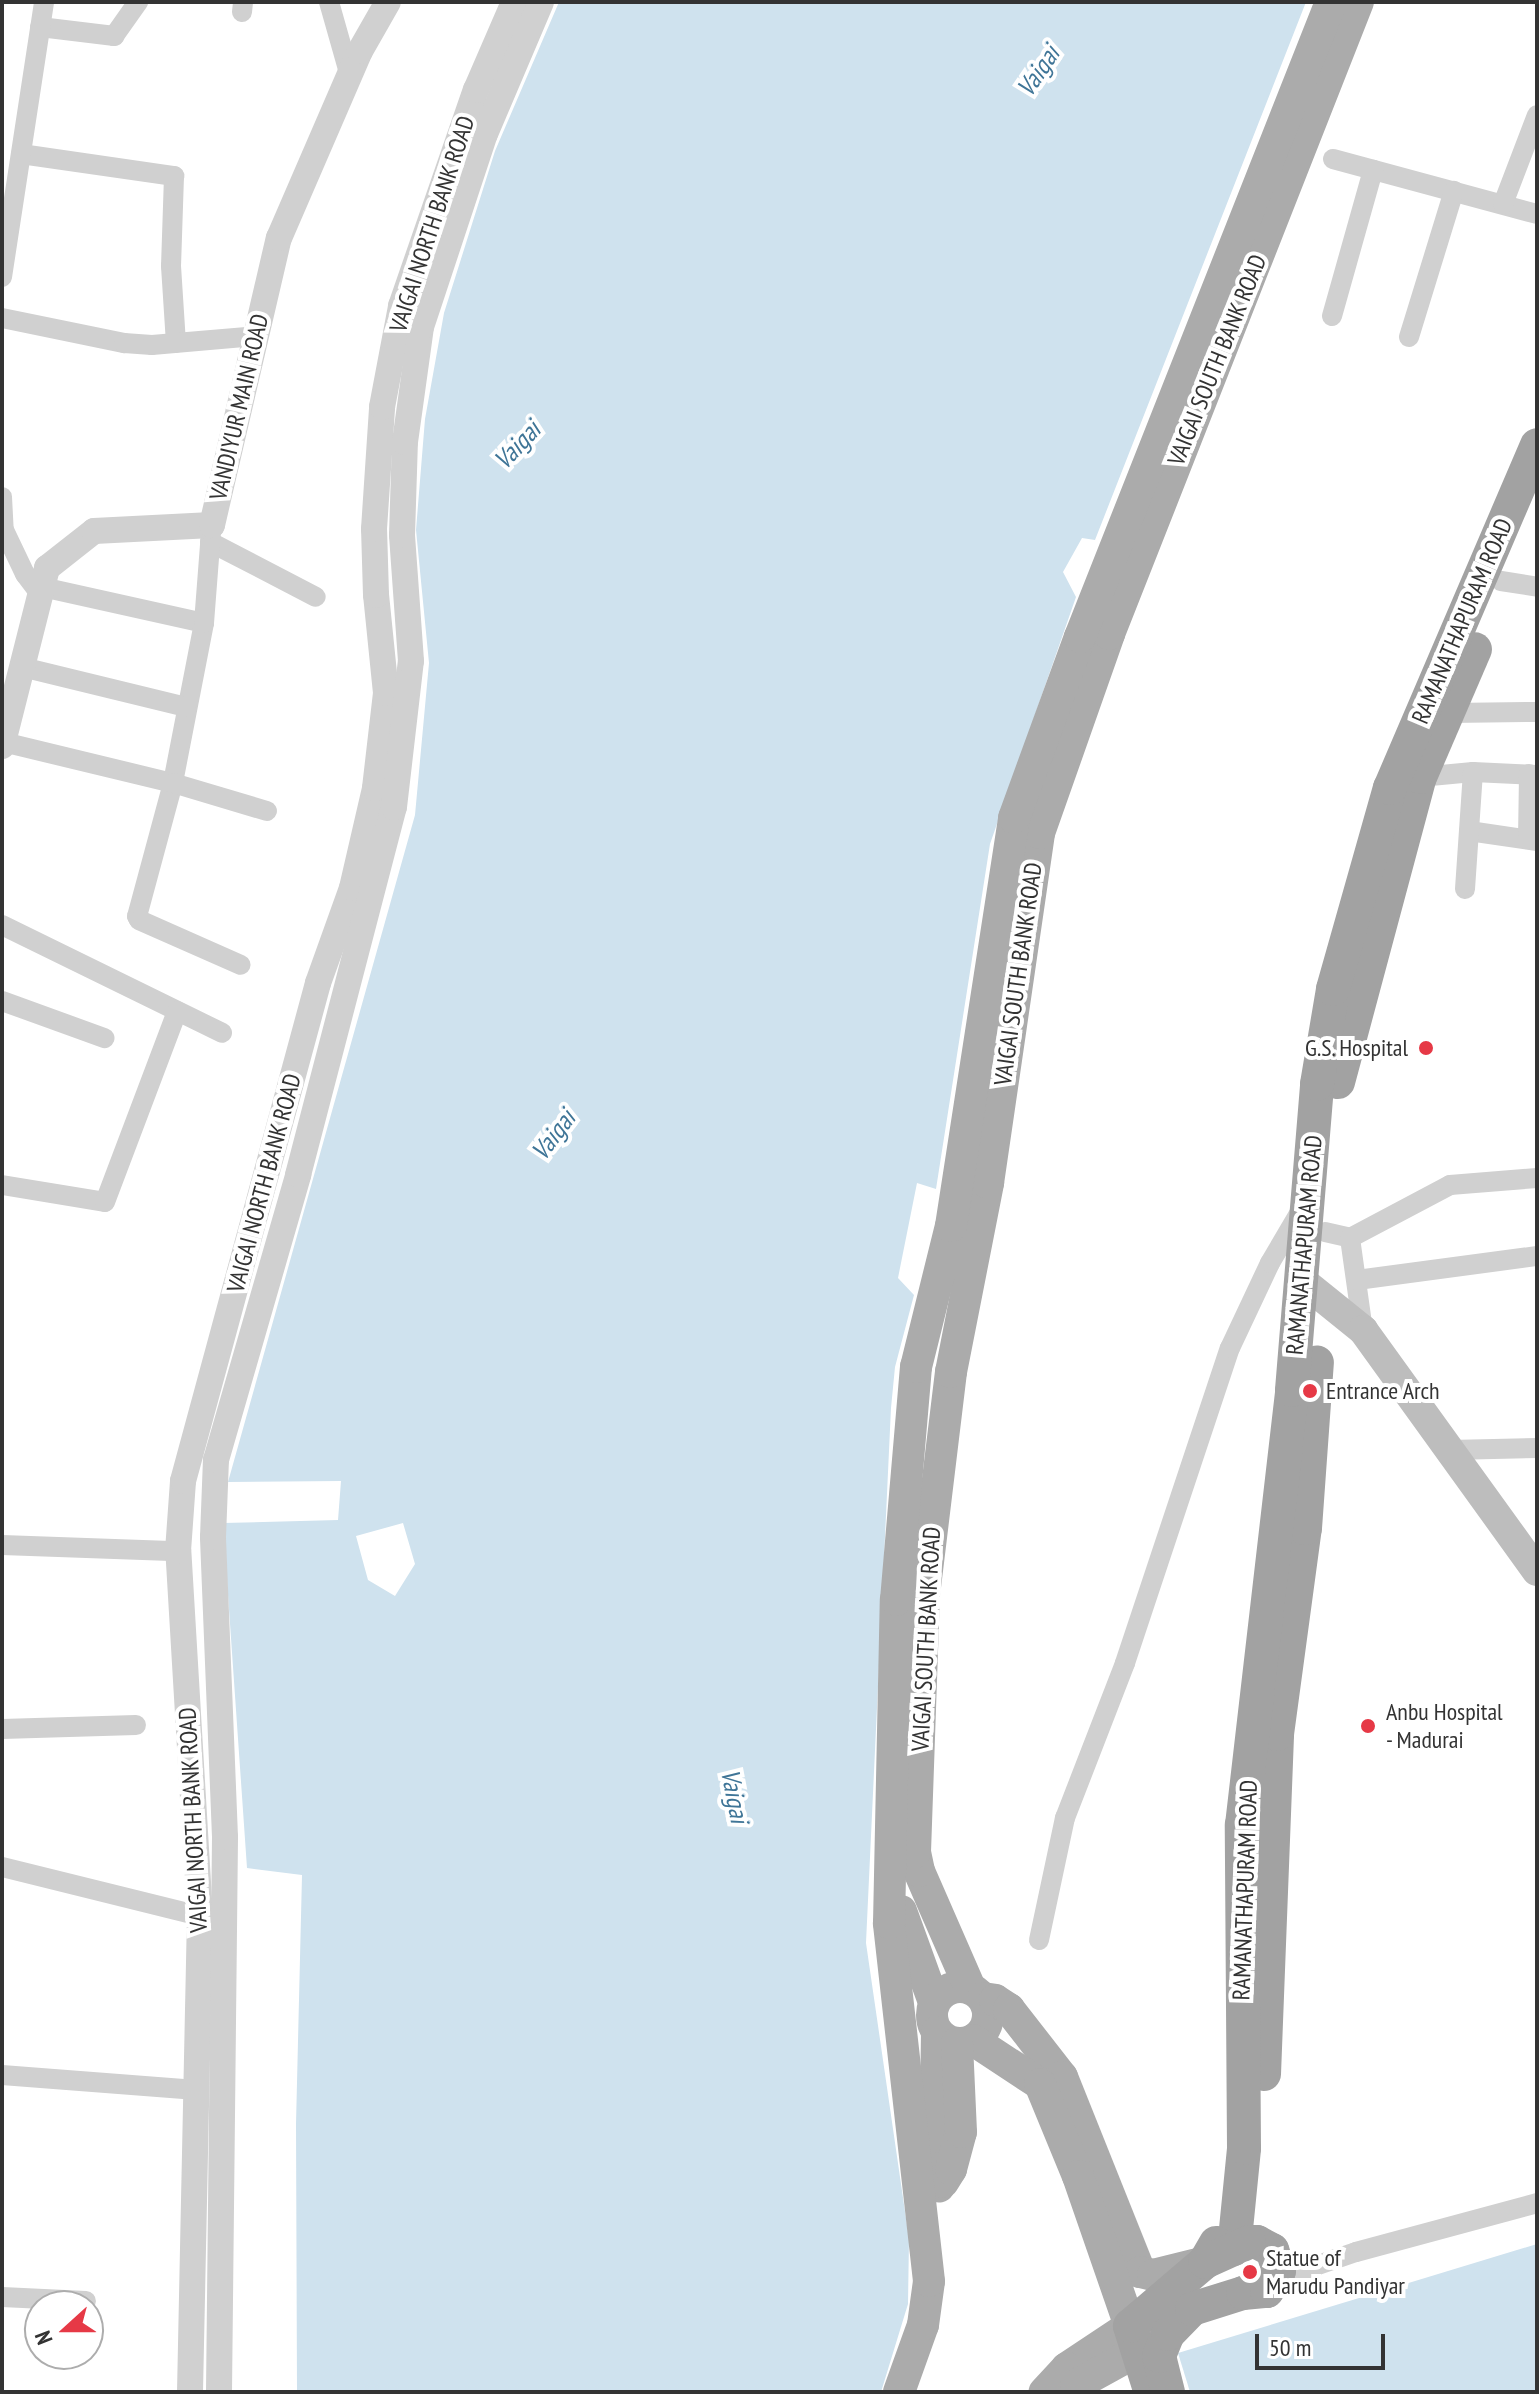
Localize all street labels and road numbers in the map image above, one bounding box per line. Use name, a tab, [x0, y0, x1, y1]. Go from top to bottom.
street label: VAIGAI NORTH BANK ROAD	[383, 112, 481, 336]
street label: VAIGAI SOUTH BANK ROAD	[1161, 250, 1273, 470]
street label: VANDIYUR MAIN ROAD	[204, 311, 274, 503]
street label: RAMANATHAPURAM ROAD	[1406, 514, 1518, 728]
street label: VAIGAI SOUTH BANK ROAD	[988, 860, 1048, 1088]
street label: VAIGAI NORTH BANK ROAD	[221, 1070, 307, 1296]
street label: RAMANATHAPURAM ROAD	[1280, 1134, 1328, 1356]
street label: VAIGAI SOUTH BANK ROAD	[906, 1526, 946, 1752]
street label: VAIGAI NORTH BANK ROAD	[173, 1706, 213, 1934]
street label: RAMANATHAPURAM ROAD	[1227, 1779, 1263, 2001]

